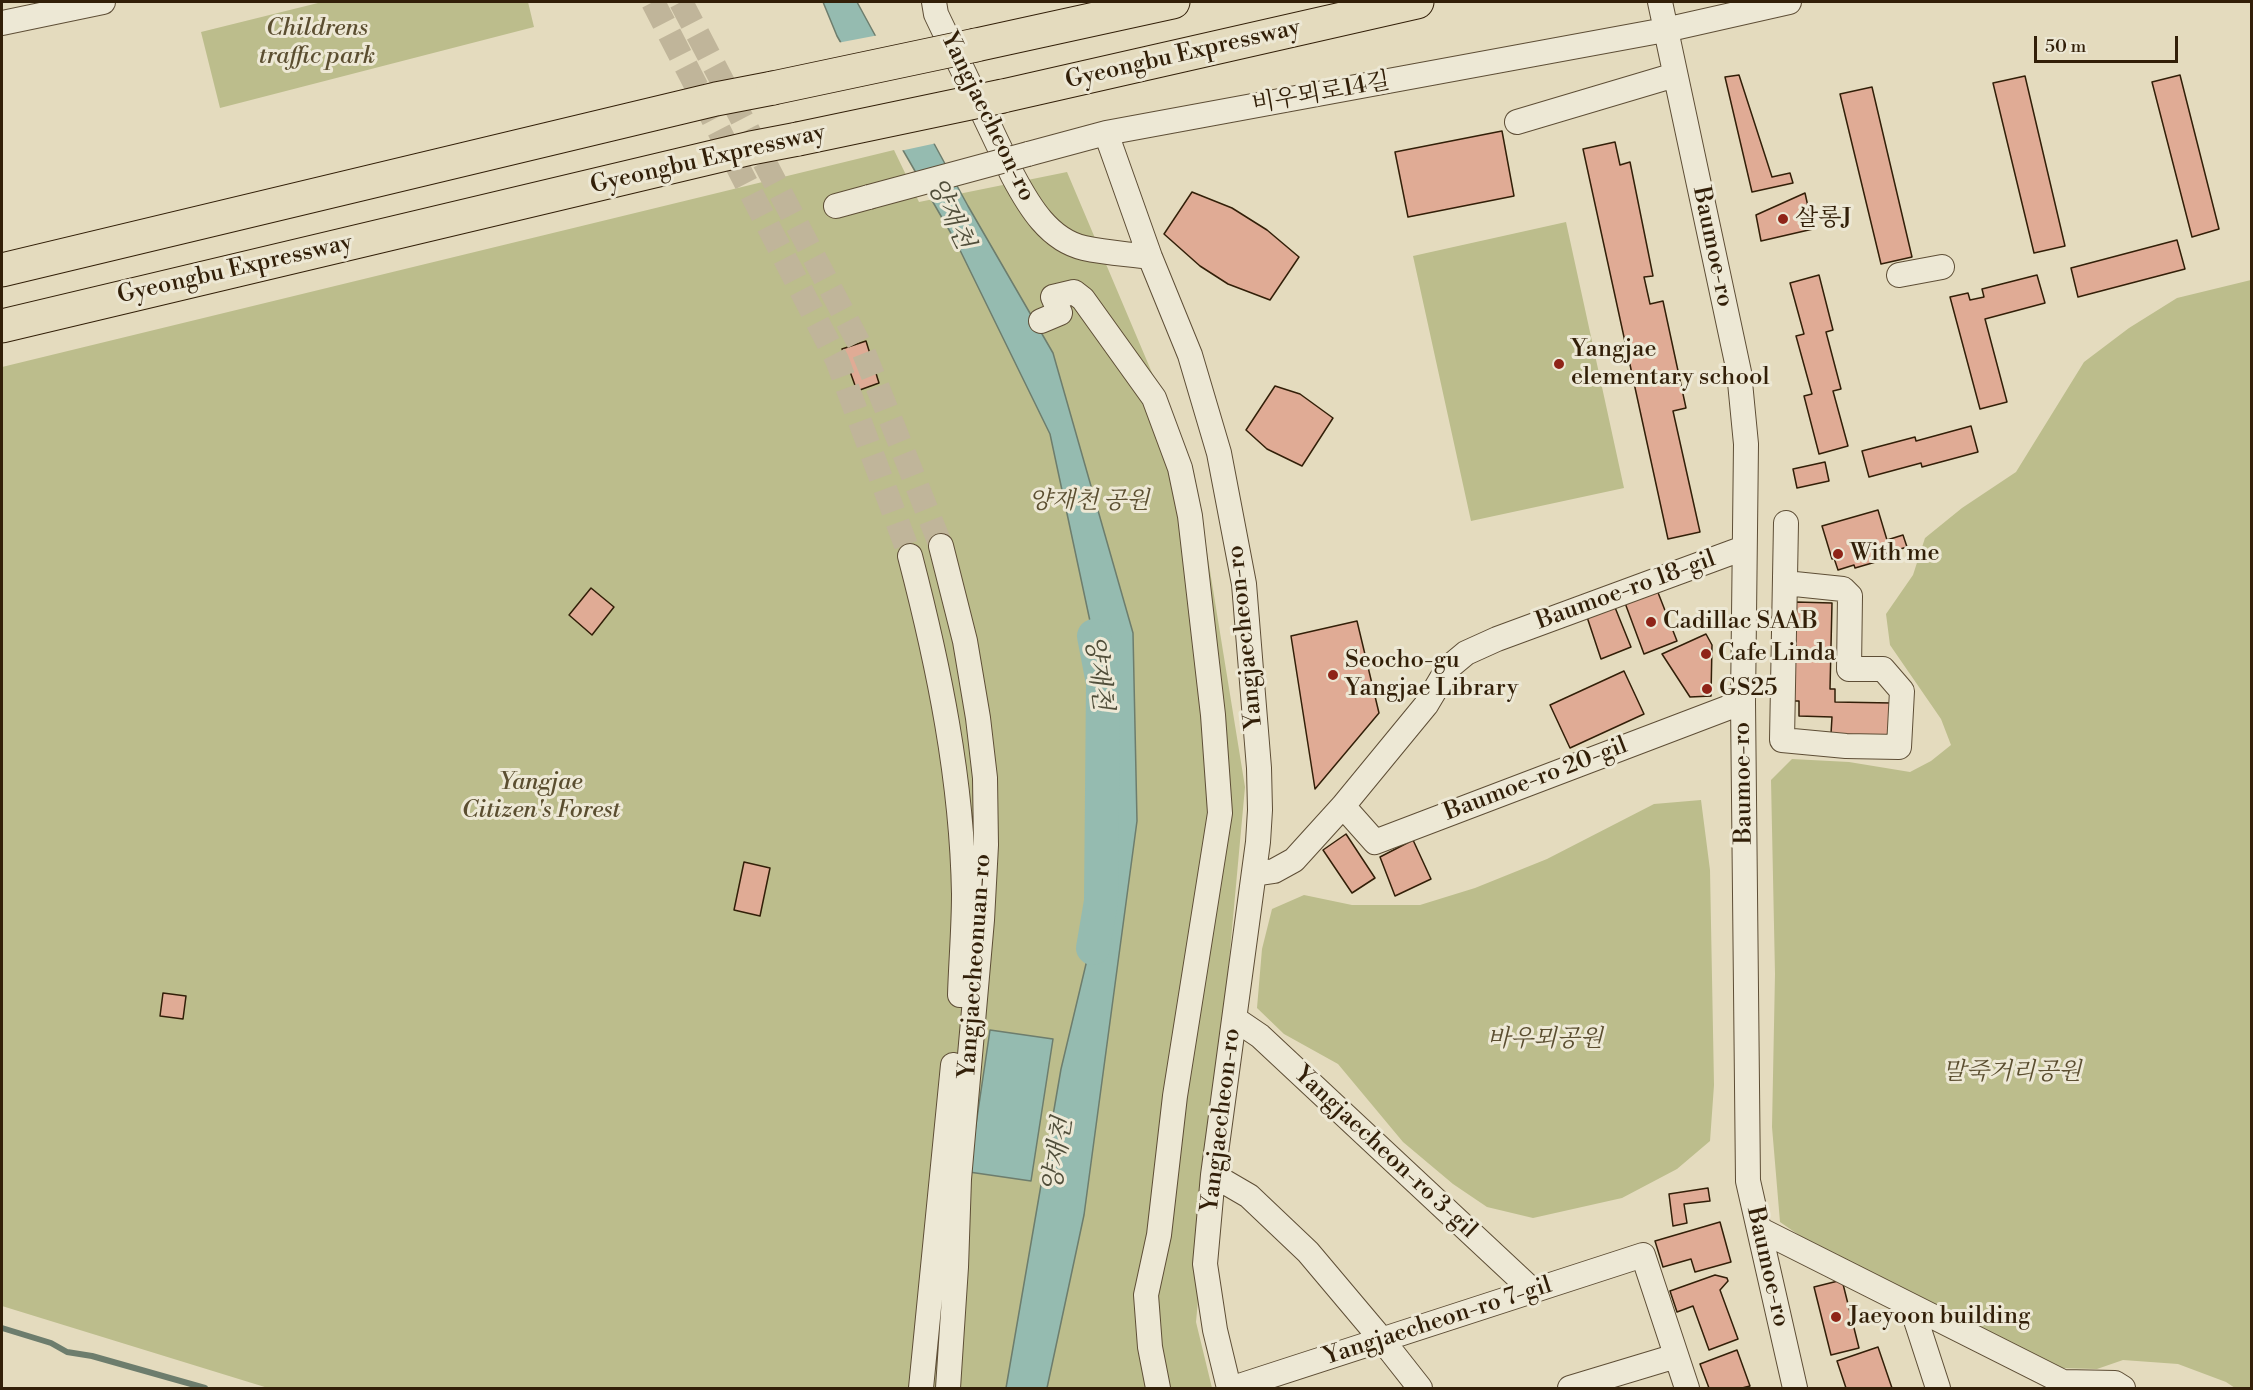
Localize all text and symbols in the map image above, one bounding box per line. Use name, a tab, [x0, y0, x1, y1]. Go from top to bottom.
street label: Gyeongbu Expressway	[1063, 14, 1303, 96]
park label: Childrens traffic park	[259, 15, 375, 71]
scale bar	[2037, 24, 2181, 62]
street label: Yangjaecheon-ro	[934, 28, 1040, 206]
text: 50 m	[2045, 35, 2086, 58]
street label: 비우뫼로14길	[1250, 68, 1392, 120]
street label: Gyeongbu Expressway	[588, 119, 828, 201]
water label: 양재천	[919, 173, 979, 255]
street label: Baumoe-ro	[1685, 184, 1739, 310]
place label: 살롱J	[1795, 205, 1852, 233]
marker: 살롱J	[1776, 212, 1790, 226]
street label: Gyeongbu Expressway	[115, 229, 355, 311]
place label: Yangjae elementary school	[1571, 336, 1769, 392]
marker: Yangjae elementary school	[1552, 357, 1566, 371]
park label: 양재천 공원	[1029, 488, 1149, 516]
place label: With me	[1850, 540, 1940, 568]
street label: Yangjaecheon-ro	[1222, 544, 1270, 730]
street label: Baumoe-ro 18-gil	[1532, 545, 1720, 637]
marker: With me	[1831, 547, 1845, 561]
place label: Cadillac SAAB	[1663, 608, 1818, 636]
marker: Cadillac SAAB	[1644, 615, 1658, 629]
water label: 양재천	[1077, 634, 1117, 712]
place label: Cafe Linda	[1718, 640, 1836, 668]
place label: Seocho-gu Yangjae Library	[1345, 647, 1518, 703]
marker: Cafe Linda	[1699, 647, 1713, 661]
marker: Seocho-gu Yangjae Library	[1326, 668, 1340, 682]
place label: GS25	[1719, 675, 1777, 703]
marker: GS25	[1700, 682, 1714, 696]
street label: Baumoe-ro	[1729, 722, 1759, 844]
street label: Baumoe-ro 20-gil	[1440, 732, 1632, 828]
park label: Yangjae Citizen's Forest	[462, 769, 620, 825]
street label: Yangjaecheonuan-ro	[954, 853, 998, 1079]
park label: 바우뫼공원	[1487, 1026, 1603, 1054]
street label: Yangjaecheon-ro	[1196, 1027, 1248, 1213]
park label: 말죽거리공원	[1942, 1059, 2082, 1087]
street label: Yangjaecheon-ro 3-gil	[1287, 1061, 1483, 1245]
water label: 양재천	[1038, 1115, 1080, 1195]
street label: Baumoe-ro	[1739, 1204, 1795, 1330]
street label: Yangjaecheon-ro 7-gil	[1320, 1272, 1556, 1372]
place label: Jaeyoon building	[1848, 1303, 2030, 1331]
marker: Jaeyoon building	[1829, 1310, 1843, 1324]

